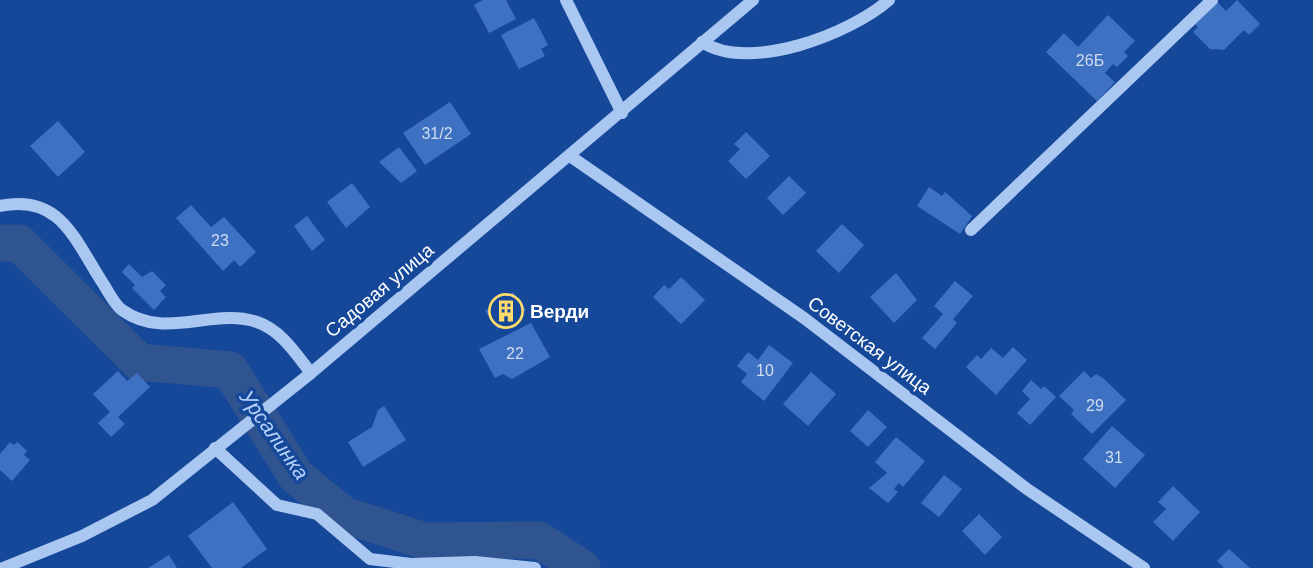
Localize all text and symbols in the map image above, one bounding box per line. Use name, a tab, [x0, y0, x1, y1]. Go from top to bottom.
house number: 26Б	[1076, 52, 1104, 69]
house number: 31/2	[421, 125, 453, 142]
house number: 23	[211, 232, 229, 249]
street label: Садовая улица	[321, 239, 438, 342]
building icon: Верди	[487, 292, 525, 330]
street label: Советская улица	[804, 292, 936, 399]
place label: Верди	[530, 301, 589, 322]
house number: 22	[506, 345, 524, 362]
house number: 10	[756, 362, 774, 379]
water label: Урсалинка	[235, 385, 314, 484]
house number: 29	[1086, 397, 1104, 414]
house number: 31	[1105, 449, 1123, 466]

